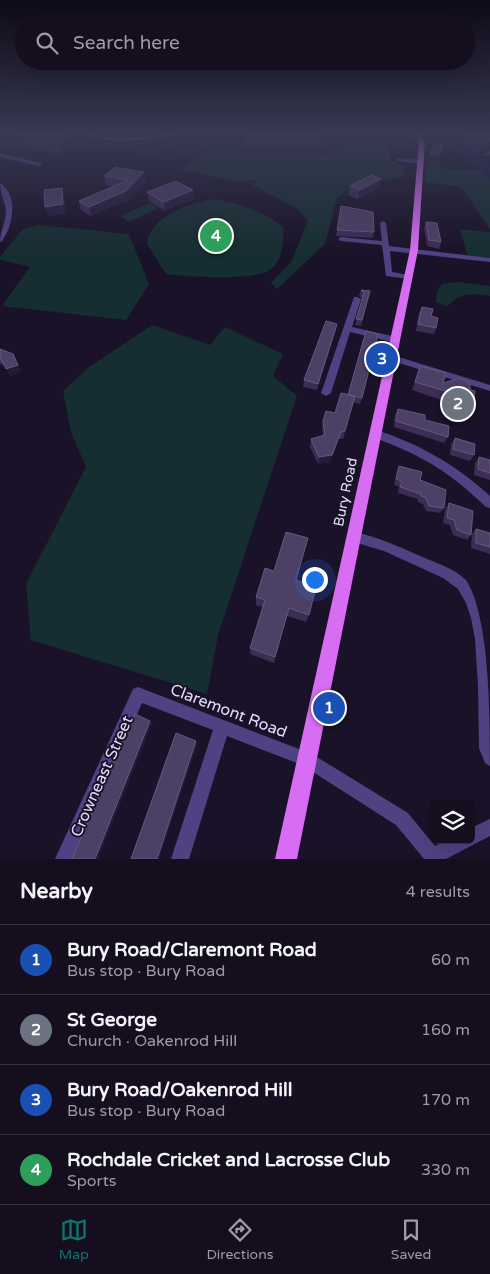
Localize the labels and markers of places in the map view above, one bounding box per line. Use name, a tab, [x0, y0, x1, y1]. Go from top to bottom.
pin: 4	[200, 217, 232, 255]
pin: 3	[366, 340, 398, 378]
pin: 2	[442, 385, 474, 423]
pin: 1	[313, 689, 345, 727]

